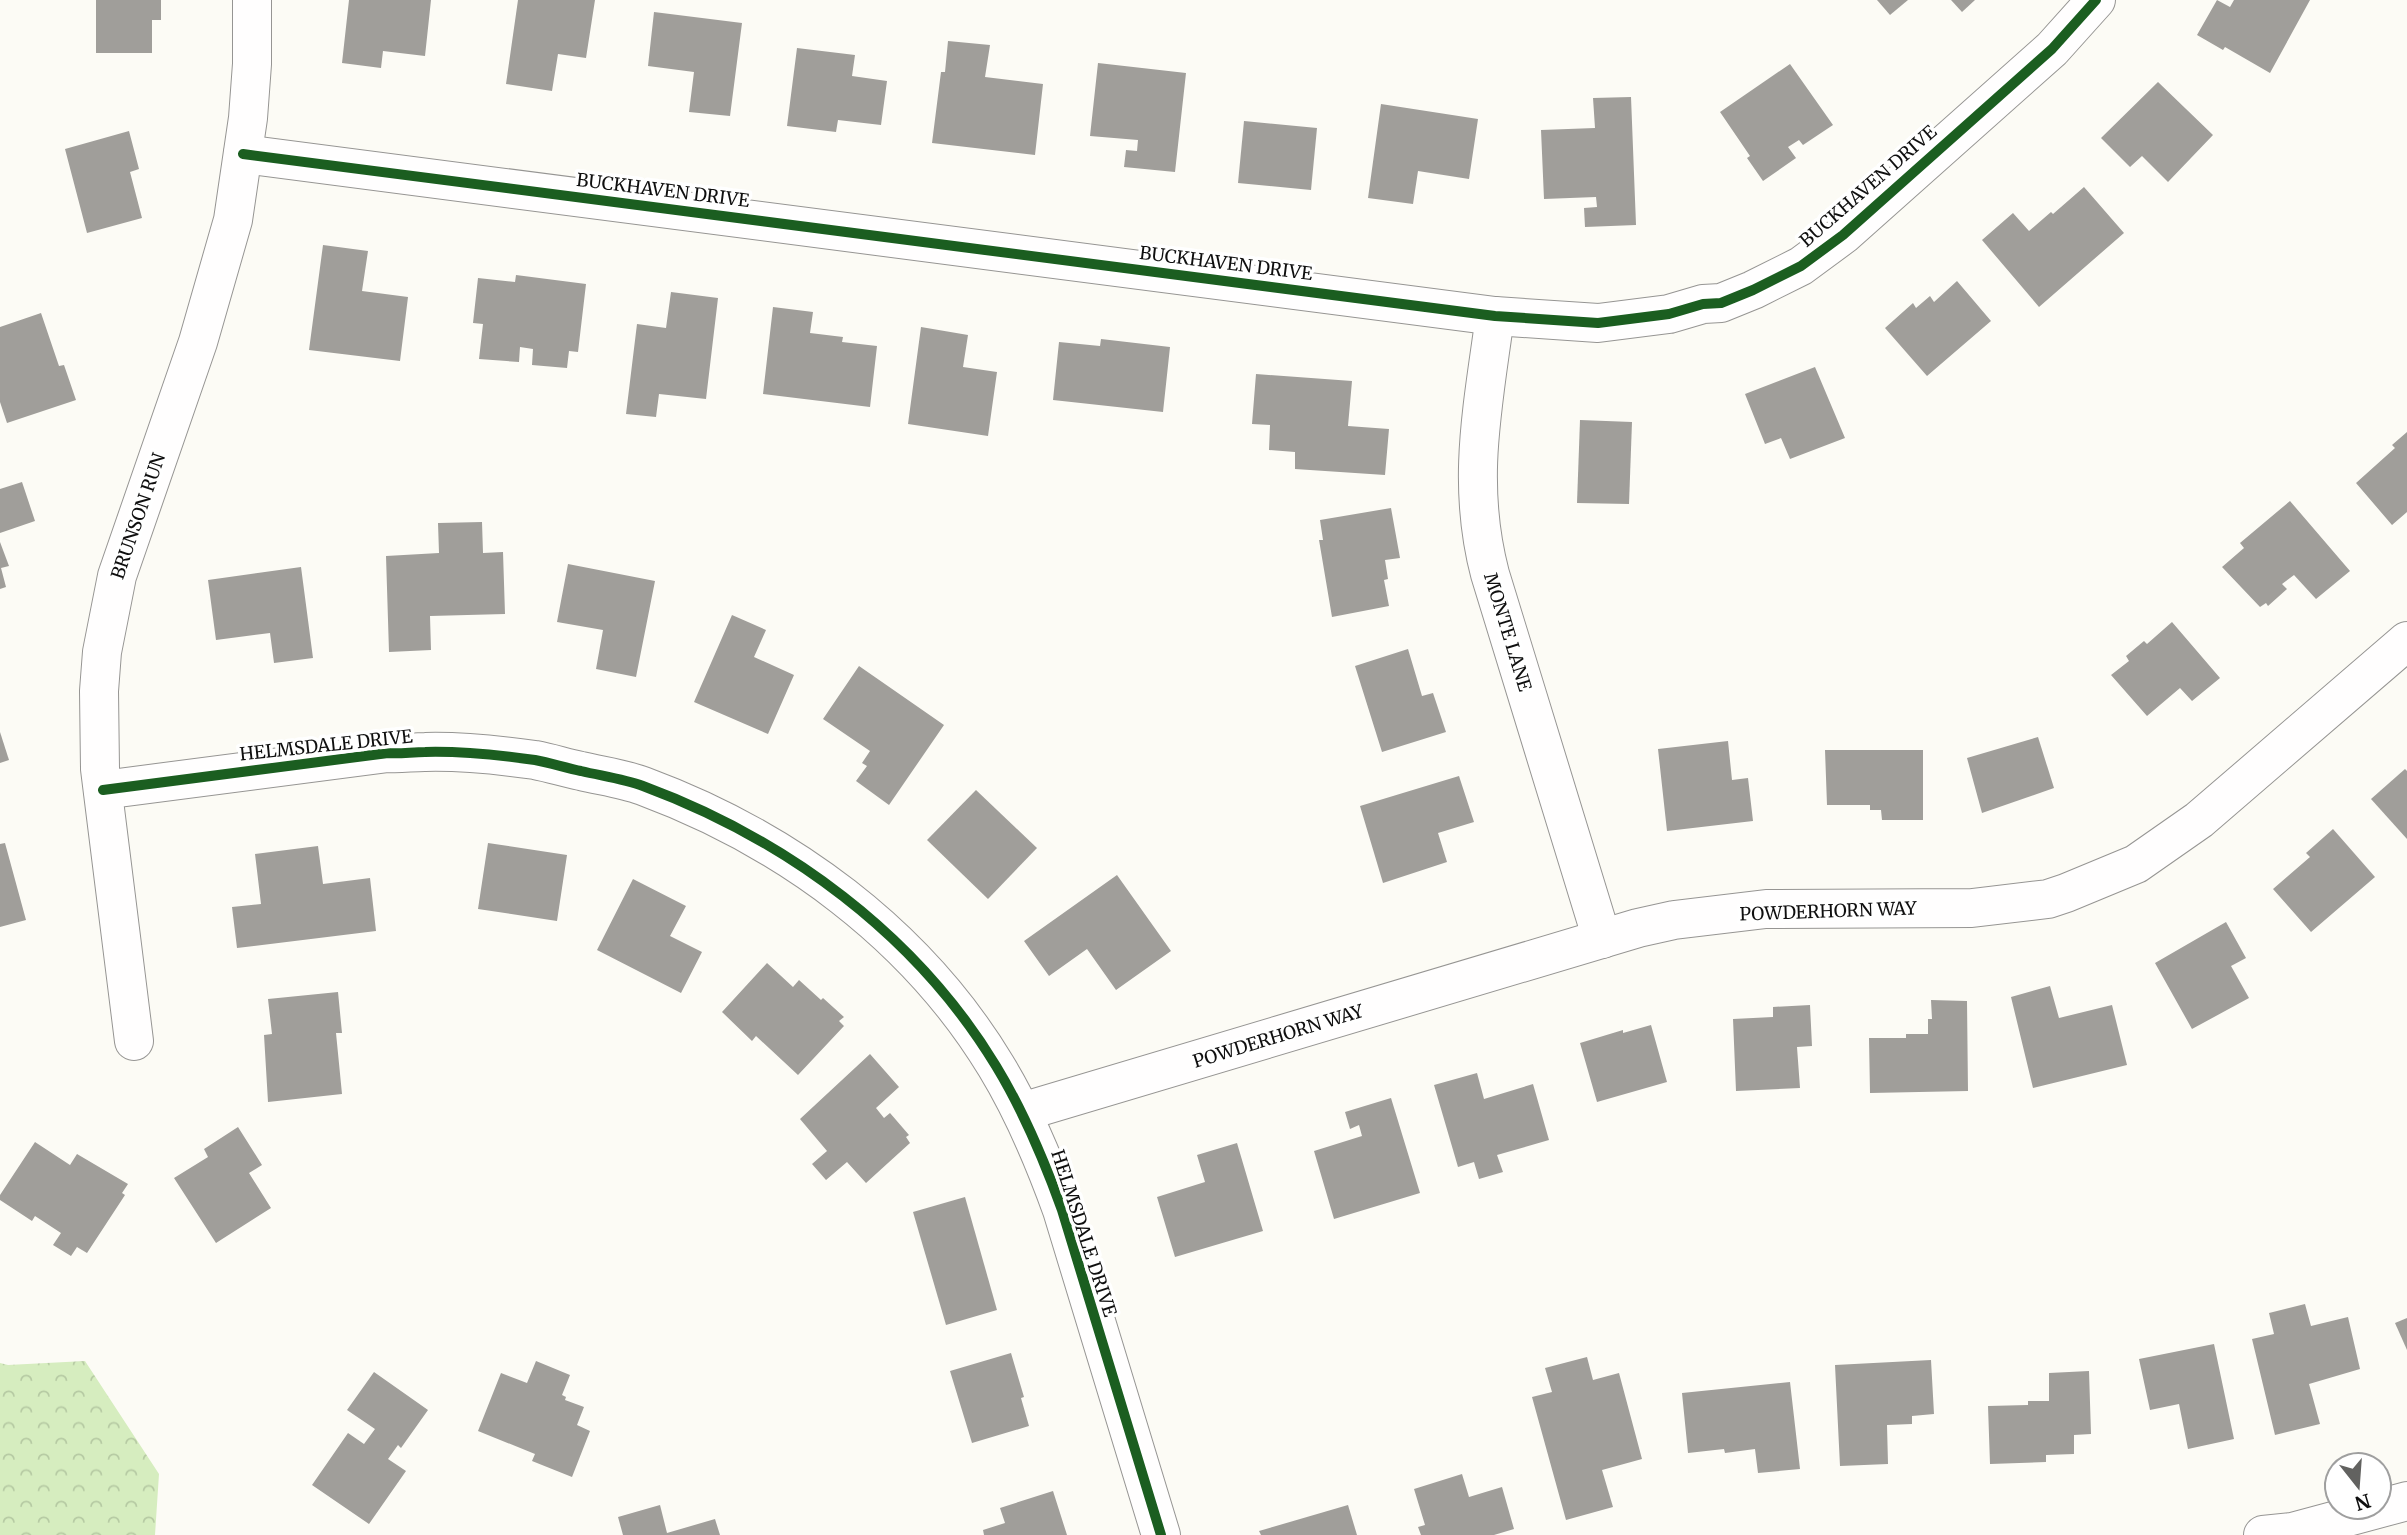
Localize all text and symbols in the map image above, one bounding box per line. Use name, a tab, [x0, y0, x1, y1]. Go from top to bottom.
street label: BUCKHAVEN DRIVE	[1795, 120, 1942, 252]
street label: BUCKHAVEN DRIVE	[575, 168, 751, 212]
street label: BUCKHAVEN DRIVE	[1138, 241, 1314, 285]
street label: BRUNSON RUN	[106, 450, 170, 582]
street label: MONTE LANE	[1479, 570, 1537, 695]
street label: HELMSDALE DRIVE	[238, 724, 414, 766]
street label: POWDERHORN WAY	[1739, 896, 1917, 926]
street label: POWDERHORN WAY	[1190, 999, 1366, 1073]
street label: HELMSDALE DRIVE	[1046, 1147, 1122, 1320]
north arrow	[2323, 1451, 2393, 1521]
text: N	[2352, 1489, 2374, 1516]

